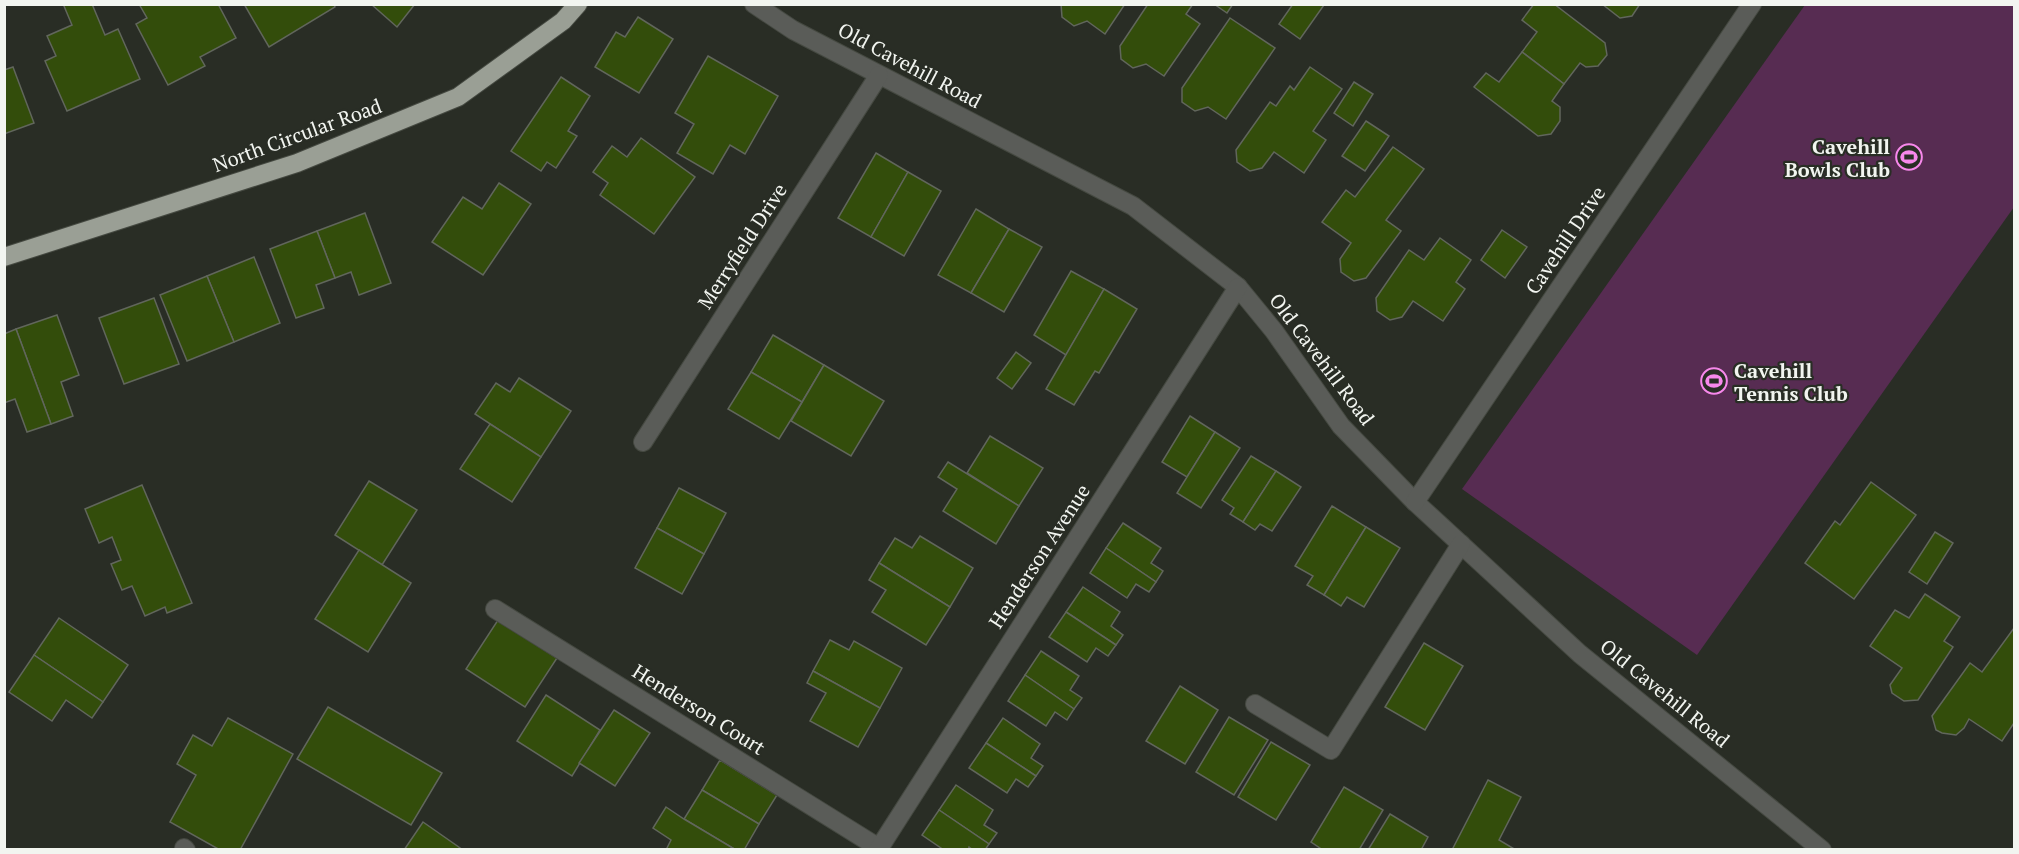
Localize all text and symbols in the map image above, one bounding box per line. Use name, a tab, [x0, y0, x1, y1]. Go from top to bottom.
street label: Old Cavehill Road	[834, 16, 986, 114]
street label: North Circular Road	[209, 92, 385, 178]
place label: Cavehill Bowls Club	[1785, 133, 1890, 183]
sports icon: Cavehill Bowls Club	[1894, 142, 1924, 172]
street label: Merryfield Drive	[691, 178, 793, 314]
street label: Cavehill Drive	[1519, 181, 1611, 299]
street label: Old Cavehill Road	[1263, 287, 1381, 431]
place label: Cavehill Tennis Club	[1734, 357, 1848, 407]
sports icon: Cavehill Tennis Club	[1699, 366, 1729, 396]
street label: Henderson Avenue	[982, 479, 1096, 633]
street label: Old Cavehill Road	[1595, 633, 1735, 753]
street label: Henderson Court	[627, 657, 771, 761]

